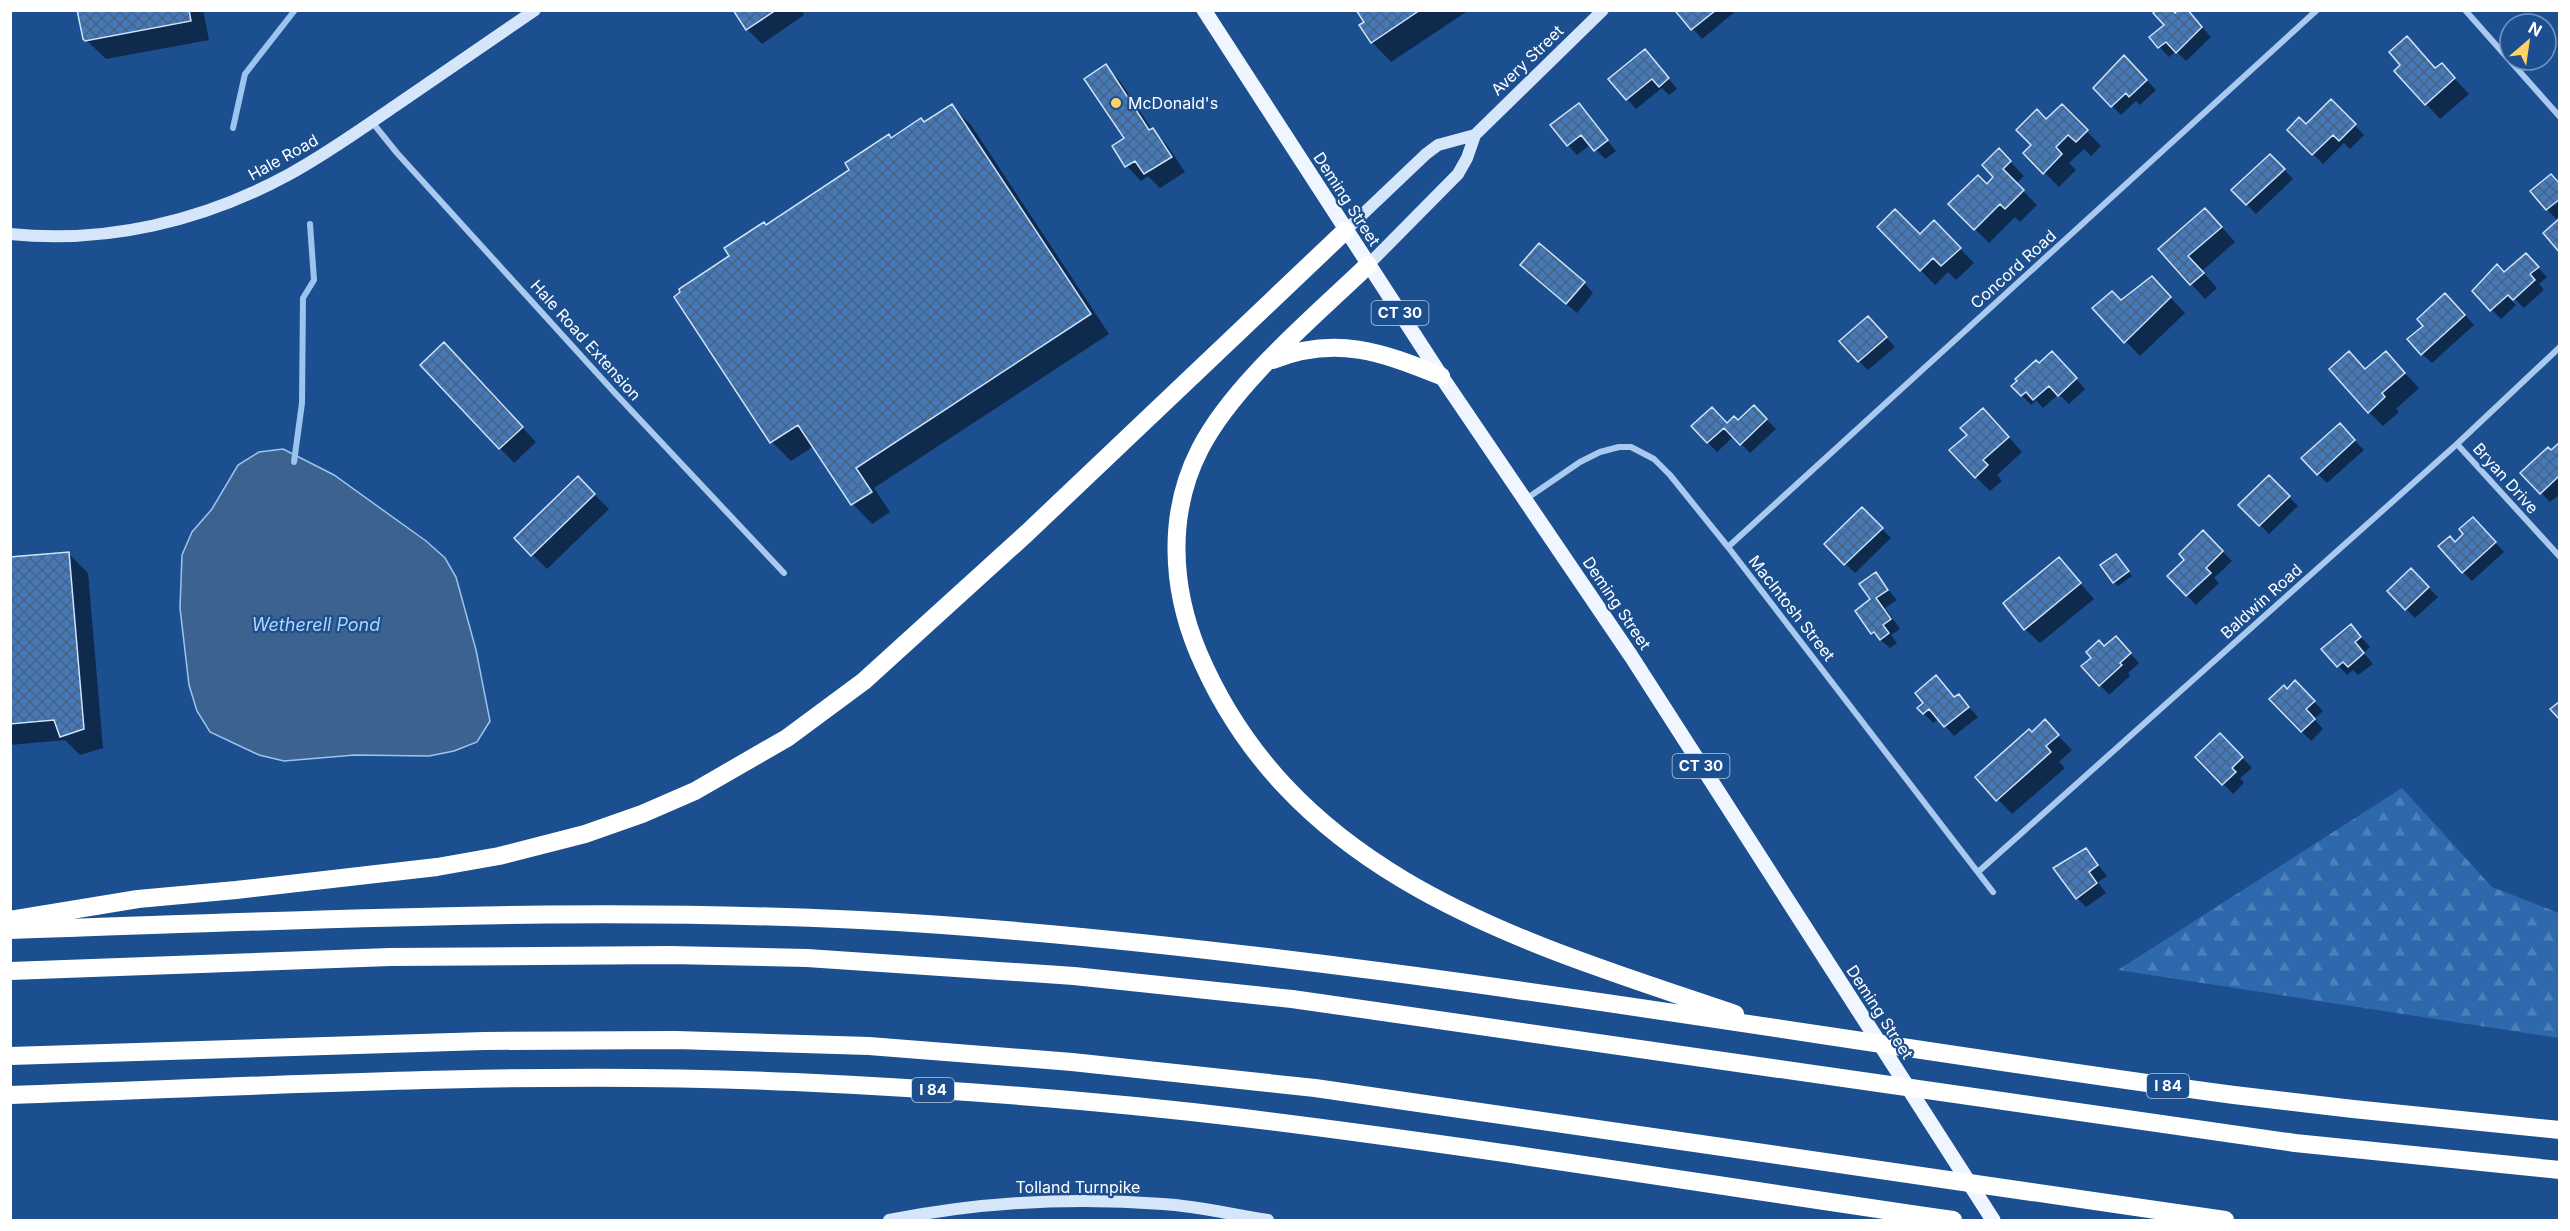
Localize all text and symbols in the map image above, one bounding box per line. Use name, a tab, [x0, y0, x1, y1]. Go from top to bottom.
north arrow	[2498, 12, 2558, 72]
text: N	[2525, 17, 2545, 41]
street label: Avery Street	[1487, 21, 1567, 99]
place label: McDonald's	[1128, 93, 1218, 113]
marker: McDonald's	[1109, 96, 1123, 110]
street label: Hale Road	[244, 130, 322, 184]
street label: Deming Street	[1309, 148, 1385, 250]
street label: Concord Road	[1966, 225, 2060, 313]
street label: Hale Road Extension	[527, 276, 645, 404]
road number: CT 30	[1372, 301, 1428, 325]
street label: Bryan Drive	[2469, 439, 2543, 517]
street label: MacIntosh Street	[1745, 551, 1839, 665]
street label: Deming Street	[1579, 553, 1655, 653]
street label: Baldwin Road	[2216, 559, 2306, 643]
water label: Wetherell Pond	[252, 614, 380, 635]
road number: CT 30	[1672, 754, 1730, 778]
street label: Deming Street	[1842, 961, 1918, 1063]
road number: I 84	[2147, 1074, 2189, 1098]
road number: I 84	[912, 1078, 954, 1102]
street label: Tolland Turnpike	[1016, 1177, 1140, 1197]

